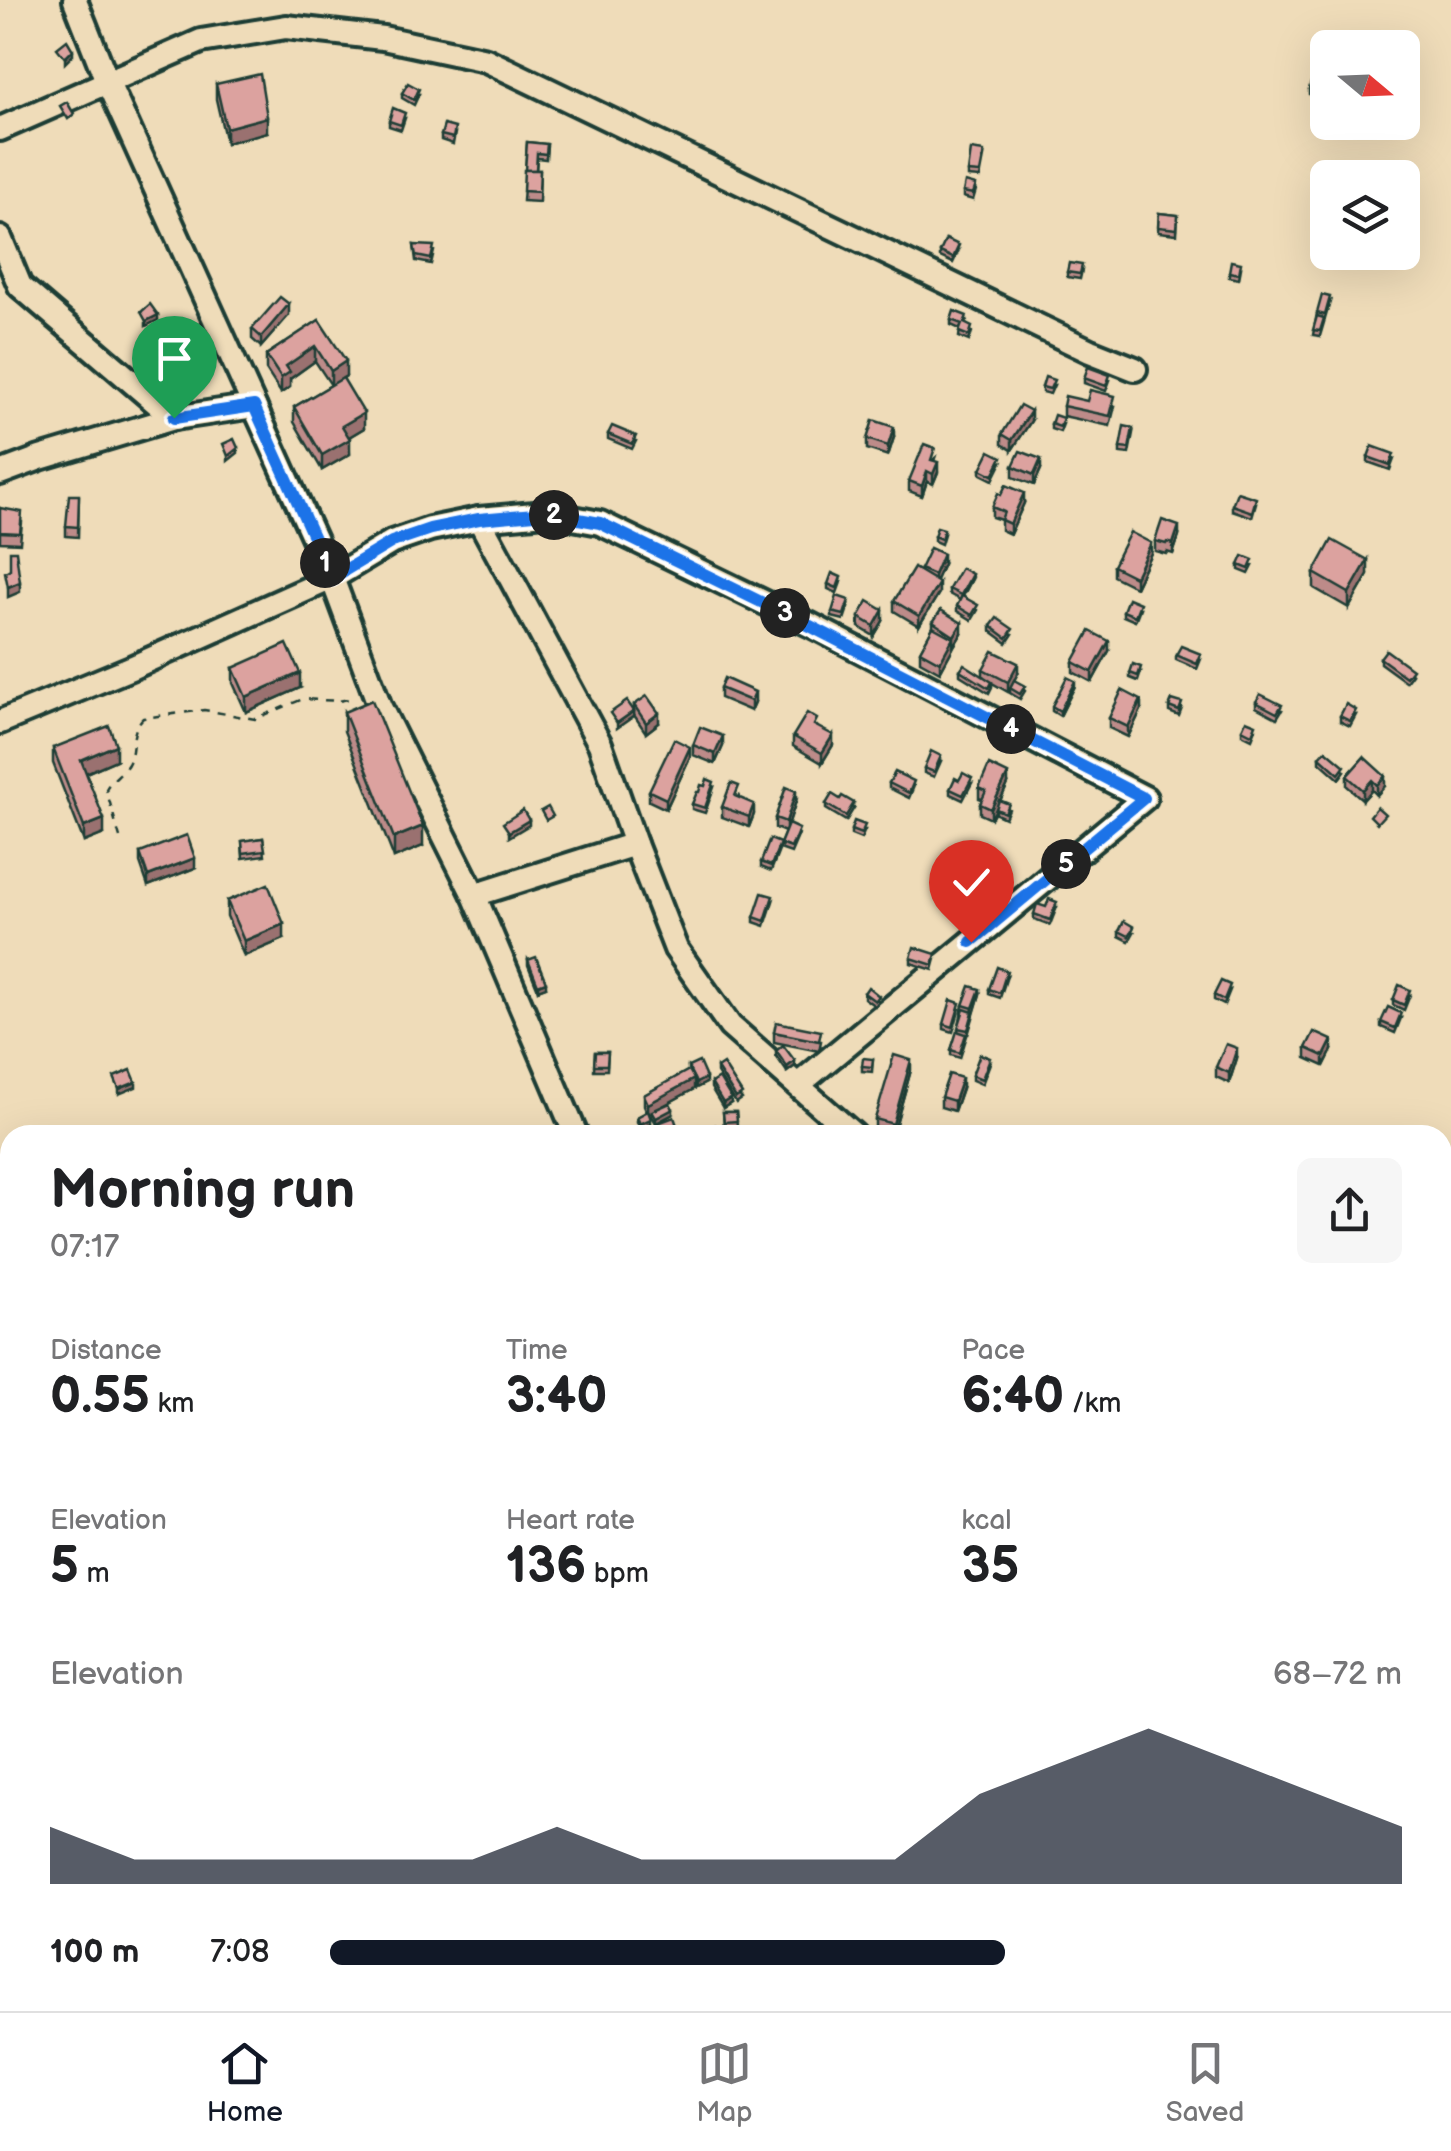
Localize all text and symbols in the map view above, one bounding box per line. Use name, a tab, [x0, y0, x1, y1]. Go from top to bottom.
north arrow	[1310, 30, 1420, 140]
map controls	[1310, 30, 1420, 270]
button: layers	[1310, 160, 1420, 270]
pin	[132, 316, 217, 419]
icon: arrive	[147, 331, 202, 386]
pin: 2	[529, 490, 579, 540]
text: 2	[546, 498, 562, 531]
pin: 1	[300, 538, 350, 588]
text: 1	[319, 546, 331, 579]
pin: 3	[760, 588, 810, 638]
text: 3	[777, 596, 793, 629]
pin: 4	[986, 704, 1036, 754]
text: 4	[1003, 712, 1019, 745]
pin: 5	[1041, 839, 1091, 889]
pin	[929, 840, 1014, 943]
text: 5	[1058, 847, 1074, 880]
icon: check	[944, 855, 999, 910]
text: Morning run	[50, 1157, 355, 1224]
button: share	[1297, 1158, 1402, 1263]
text: 07:17	[50, 1228, 119, 1267]
text: Distance	[50, 1334, 162, 1367]
text: Time	[506, 1334, 568, 1367]
text: Pace	[961, 1334, 1025, 1367]
text: 0.55	[50, 1367, 150, 1427]
text: 3:40	[506, 1367, 607, 1427]
text: 6:40	[961, 1367, 1064, 1427]
text: km	[150, 1387, 194, 1420]
text: /km	[1064, 1387, 1121, 1420]
text: Elevation	[50, 1504, 167, 1537]
text: Heart rate	[506, 1504, 635, 1537]
text: kcal	[961, 1504, 1012, 1537]
text: 5	[50, 1537, 79, 1597]
text: 136	[506, 1537, 586, 1597]
text: 35	[961, 1537, 1019, 1597]
text: m	[79, 1557, 110, 1590]
text: bpm	[586, 1557, 649, 1590]
text: Elevation	[50, 1655, 183, 1694]
text: 68–72 m	[1273, 1655, 1402, 1694]
text: 100 m	[50, 1933, 139, 1972]
text: 7:08	[210, 1933, 270, 1972]
tab: Home	[207, 2036, 283, 2129]
tab: Map	[696, 2036, 752, 2129]
tab: Saved	[1166, 2036, 1244, 2129]

